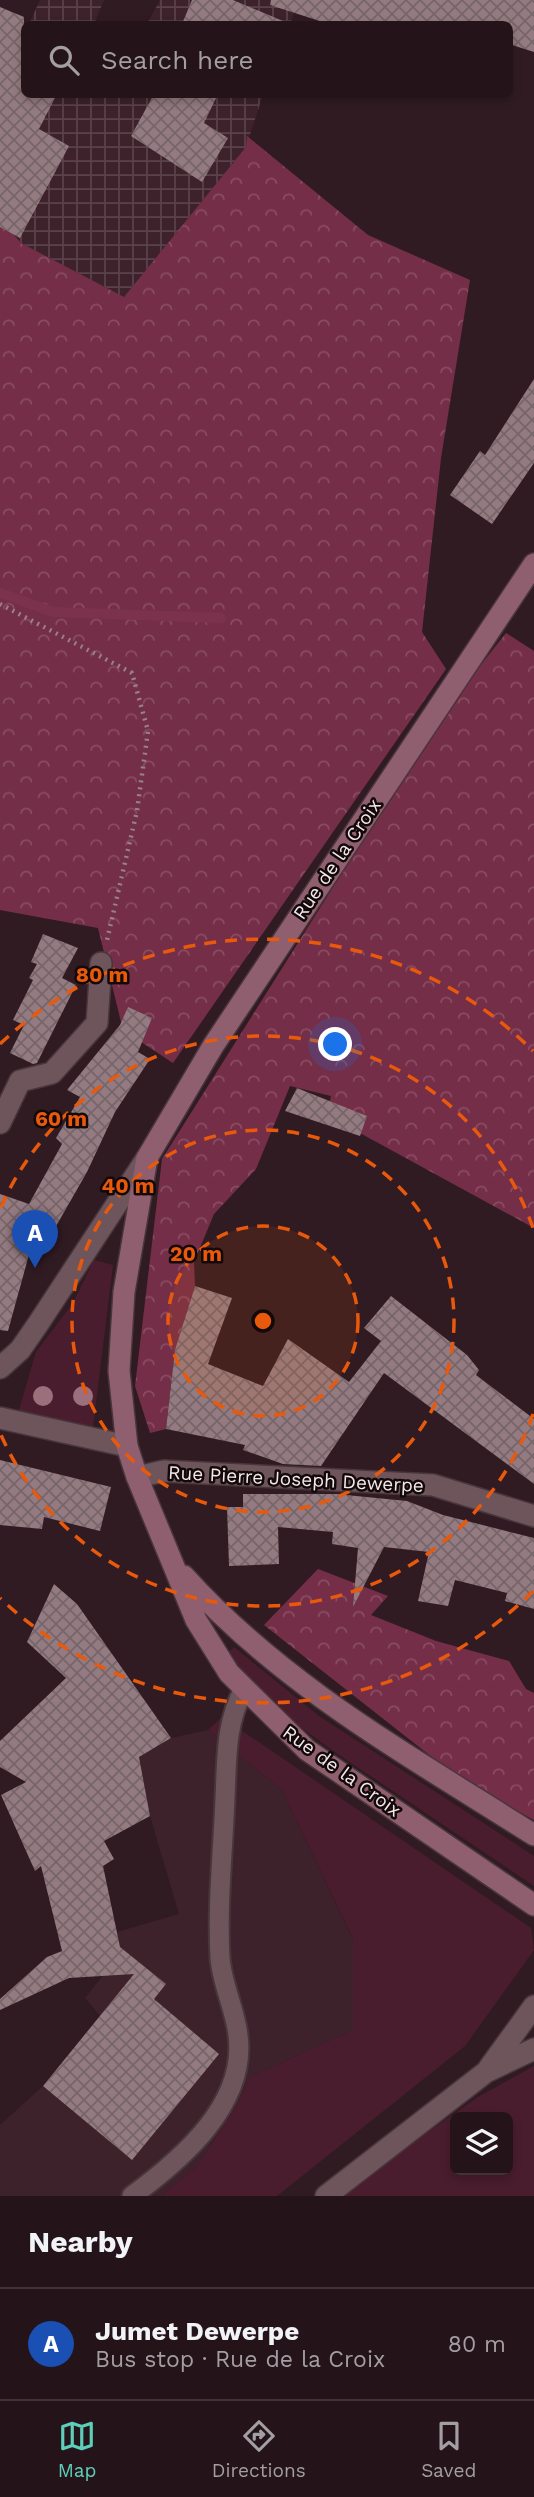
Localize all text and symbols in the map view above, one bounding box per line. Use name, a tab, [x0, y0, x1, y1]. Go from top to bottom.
search box	[21, 21, 513, 98]
icon: search	[45, 41, 83, 79]
text: Search here	[101, 45, 253, 75]
street label: Rue de la Croix	[288, 794, 386, 924]
text: 80 m	[76, 962, 128, 987]
your location	[318, 1027, 352, 1061]
text: 60 m	[35, 1106, 87, 1131]
text: 40 m	[102, 1173, 154, 1198]
pin: A	[12, 1210, 58, 1268]
text: 20 m	[170, 1241, 222, 1266]
centre of rings	[251, 1309, 275, 1333]
street label: Rue Pierre Joseph Dewerpe	[168, 1461, 424, 1497]
street label: Rue de la Croix	[278, 1720, 406, 1822]
map controls	[450, 2112, 513, 2175]
button: layers	[450, 2112, 513, 2175]
text: Nearby	[28, 2224, 133, 2259]
text: Jumet Dewerpe	[95, 2316, 299, 2346]
text: A	[43, 2331, 59, 2358]
text: 80 m	[448, 2331, 506, 2358]
text: Bus stop · Rue de la Croix	[95, 2346, 385, 2373]
tab: Map	[58, 2417, 96, 2482]
tab: Directions	[212, 2417, 306, 2482]
tab: Saved	[421, 2417, 476, 2482]

